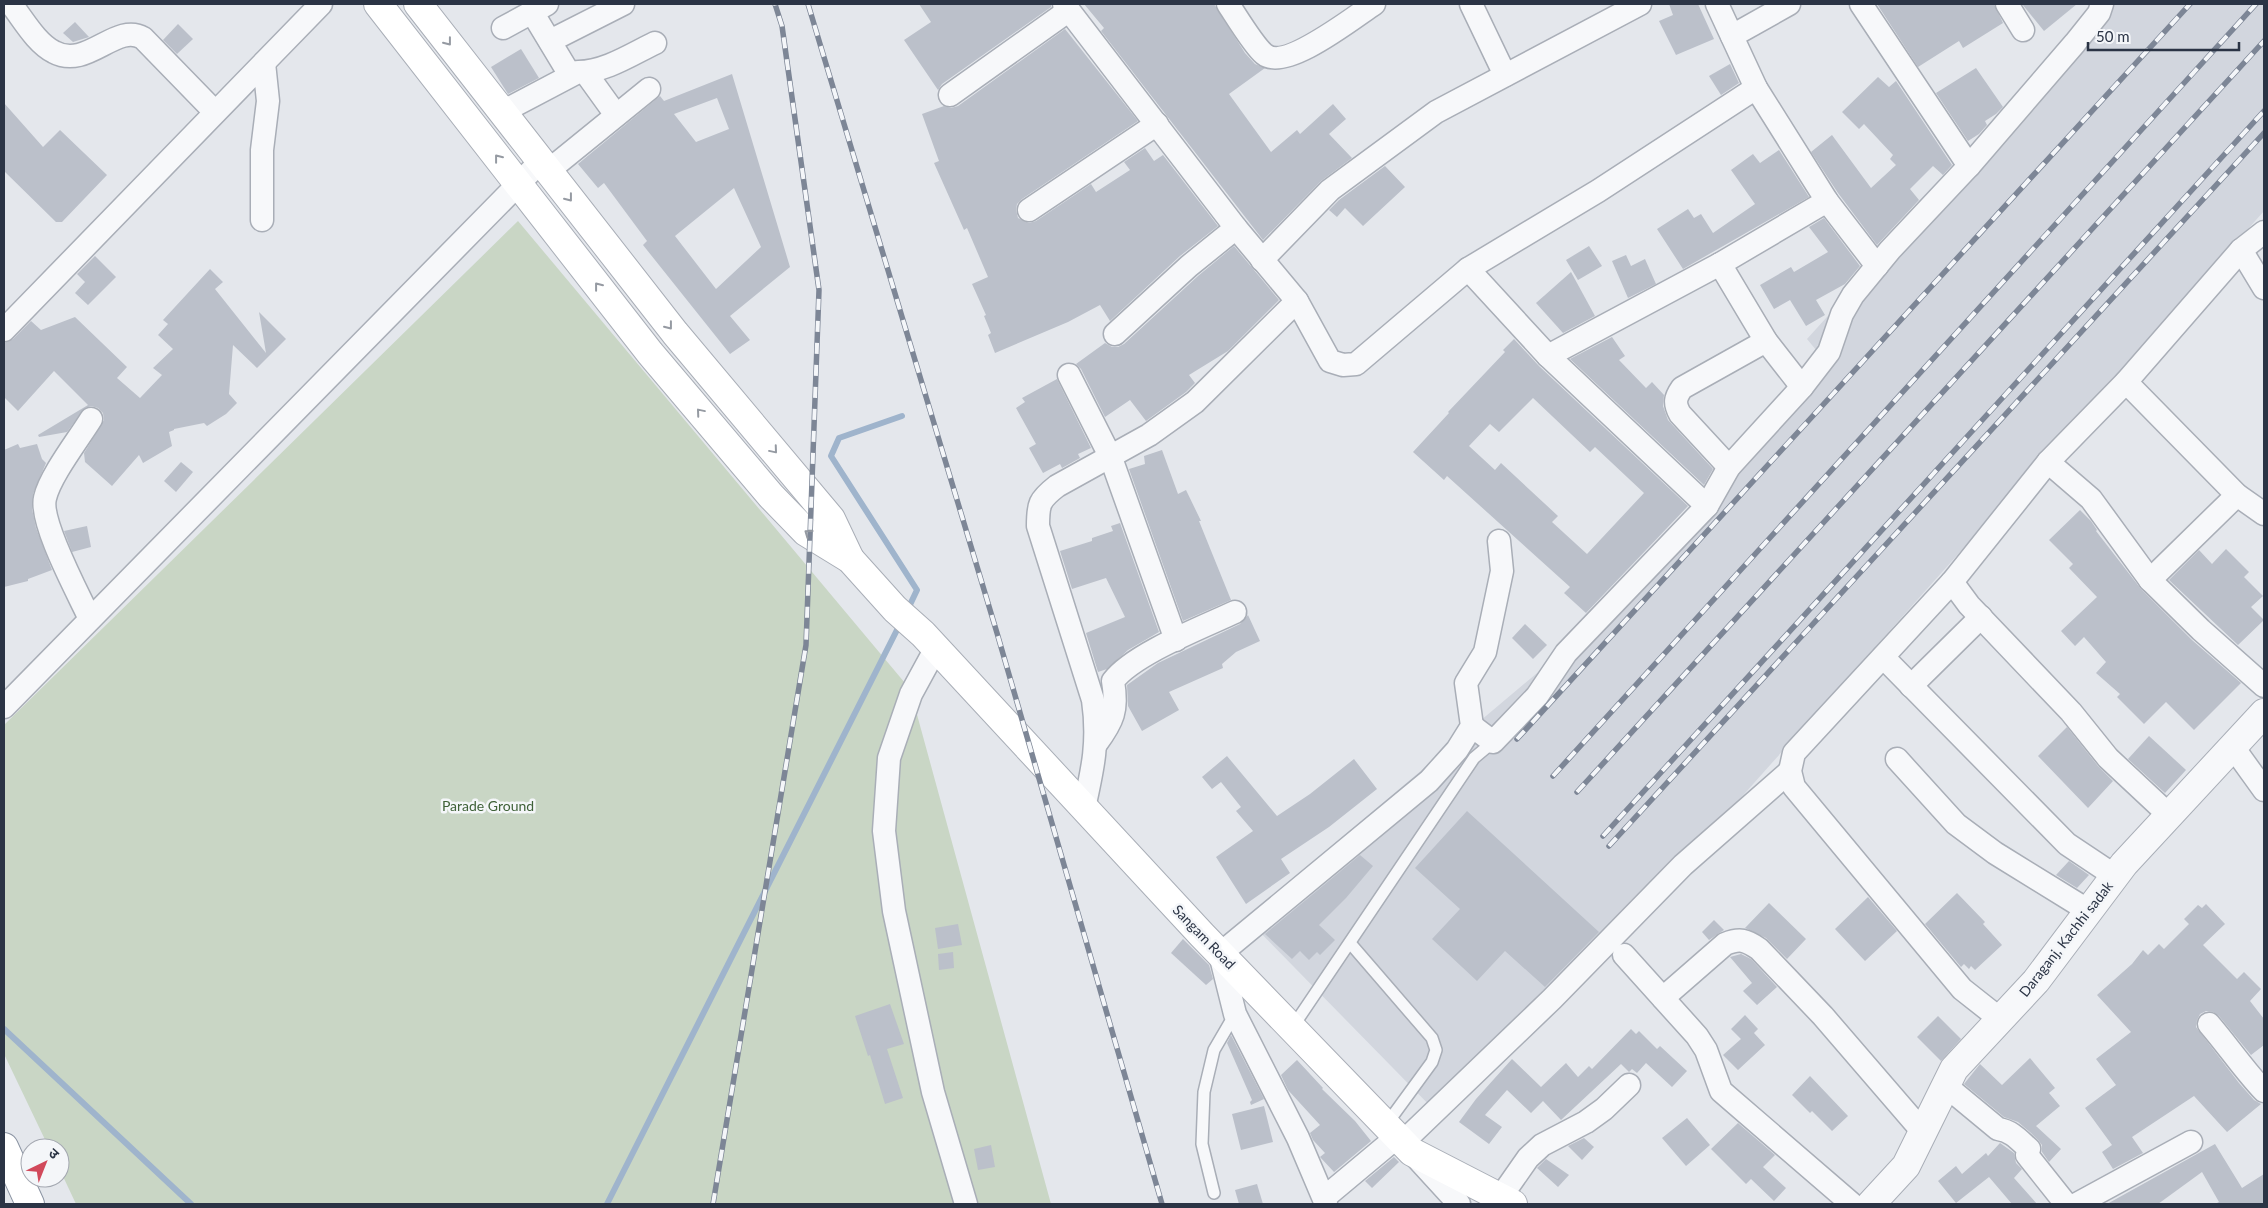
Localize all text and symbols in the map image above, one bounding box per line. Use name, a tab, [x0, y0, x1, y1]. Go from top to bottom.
scale bar	[2088, 20, 2239, 52]
text: 50 m	[2096, 27, 2130, 45]
one-way arrow	[442, 36, 451, 46]
one-way arrow	[495, 155, 503, 164]
one-way arrow	[564, 192, 572, 201]
one-way arrow	[595, 283, 603, 292]
one-way arrow	[664, 320, 672, 329]
one-way arrow	[697, 409, 706, 418]
one-way arrow	[769, 444, 777, 453]
one-way arrow	[804, 530, 814, 539]
park label: Parade Ground	[442, 797, 534, 814]
street label: Daraganj, Kachhi sadak	[2015, 877, 2117, 1000]
street label: Sangam Road	[1170, 901, 1239, 972]
north arrow	[20, 1138, 70, 1188]
text: उ	[45, 1144, 64, 1163]

